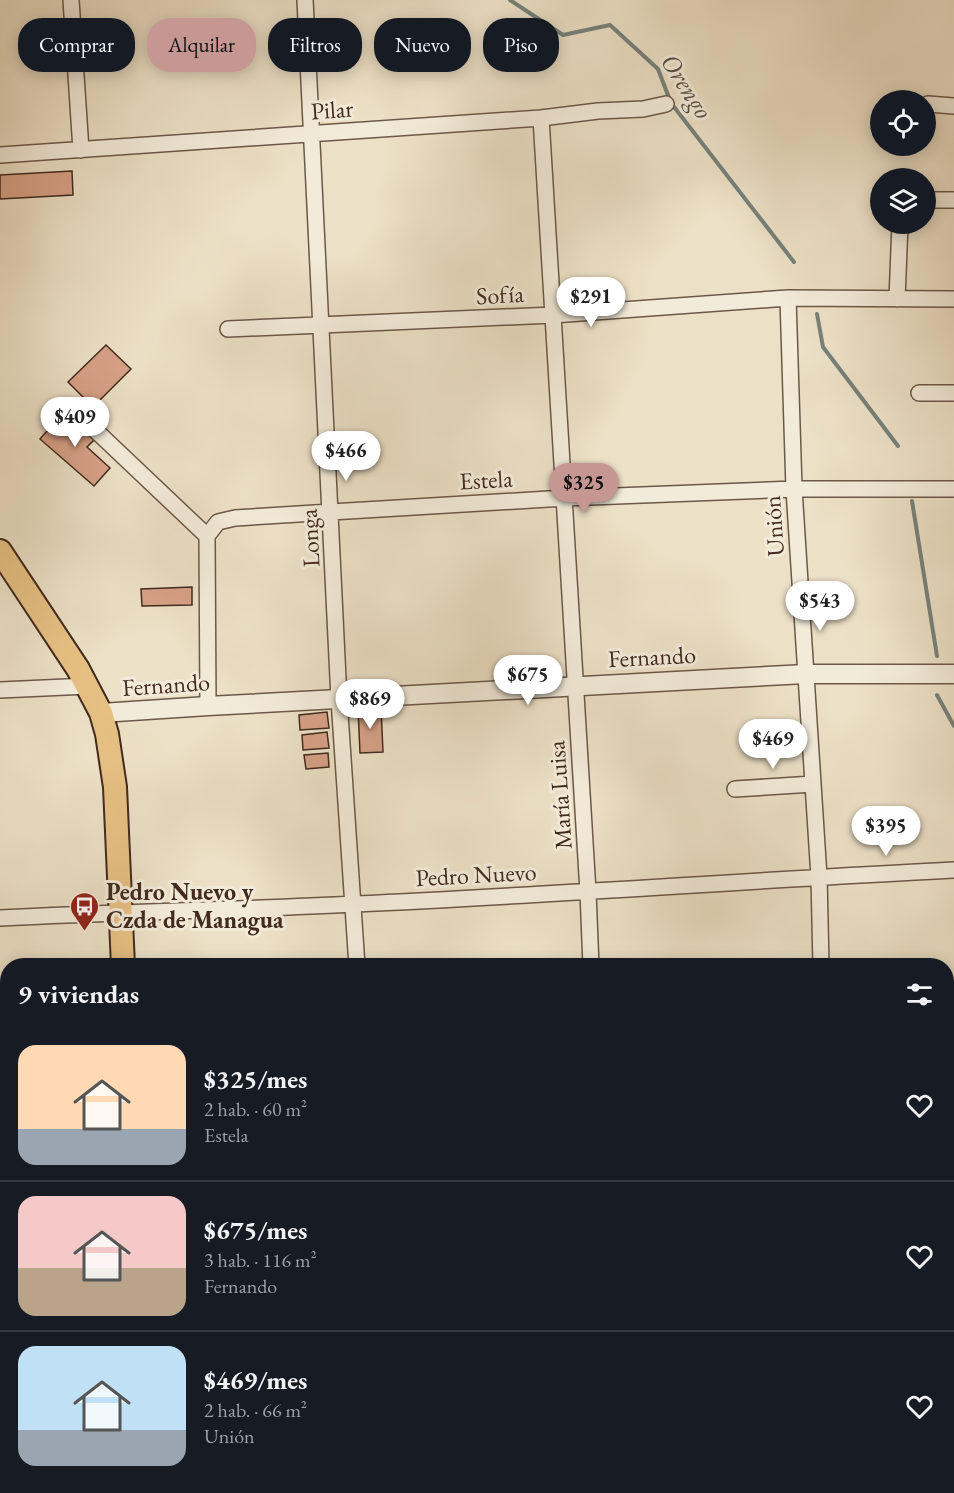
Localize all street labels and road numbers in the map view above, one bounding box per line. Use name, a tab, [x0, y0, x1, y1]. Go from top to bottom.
street label: Pilar	[310, 93, 354, 126]
street label: Sofía	[475, 278, 525, 311]
street label: Estela	[458, 463, 514, 496]
street label: Unión	[756, 494, 791, 557]
street label: Longa	[292, 508, 327, 568]
street label: Fernando	[607, 639, 697, 674]
street label: Fernando	[121, 666, 211, 703]
street label: María Luisa	[540, 739, 579, 850]
street label: Pedro Nuevo	[415, 856, 537, 893]

